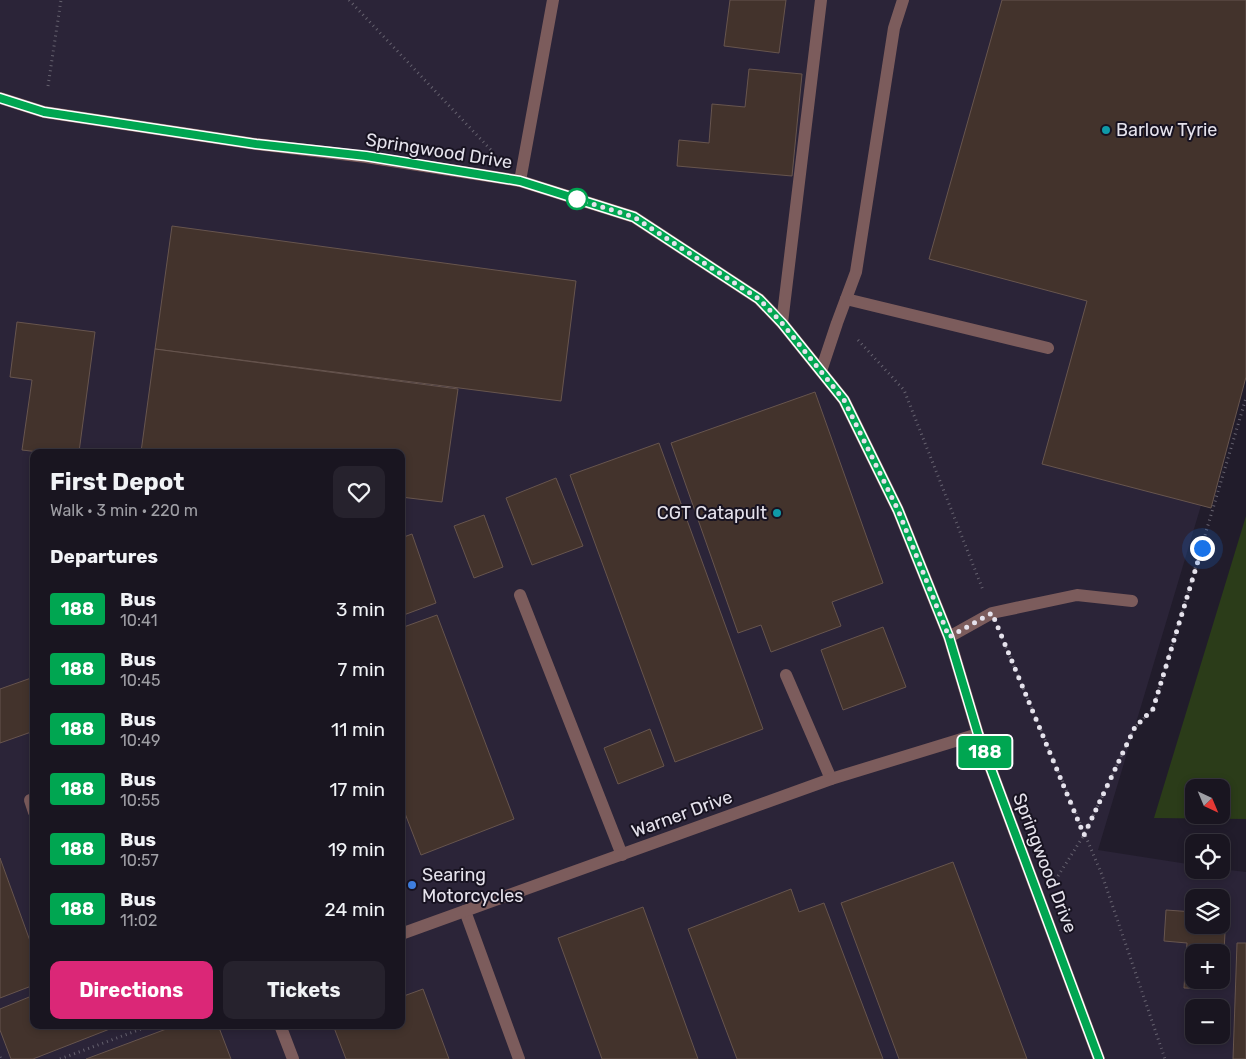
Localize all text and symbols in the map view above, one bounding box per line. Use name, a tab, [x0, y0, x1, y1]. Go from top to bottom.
place label: Barlow Tyrie	[1116, 119, 1217, 141]
marker: Barlow Tyrie	[1100, 124, 1112, 136]
street label: Springwood Drive	[364, 129, 514, 173]
unlabelled marker	[566, 188, 588, 210]
button: heart	[333, 466, 385, 518]
text: First Depot	[50, 468, 185, 496]
text: Walk · 3 min · 220 m	[50, 501, 198, 520]
place label: CGT Catapult	[657, 502, 767, 524]
marker: CGT Catapult	[771, 507, 783, 519]
your location	[1190, 536, 1215, 561]
text: Departures	[50, 545, 158, 568]
text: Bus	[120, 588, 156, 611]
text: 188	[61, 598, 94, 620]
text: 3 min	[336, 598, 385, 621]
text: 10:41	[120, 611, 158, 630]
text: Bus	[120, 648, 156, 671]
text: 188	[61, 658, 94, 680]
text: 7 min	[338, 658, 385, 681]
text: 10:45	[120, 671, 161, 690]
text: Bus	[120, 708, 156, 731]
text: 188	[61, 718, 94, 740]
text: 11 min	[331, 718, 385, 741]
text: 10:49	[120, 731, 160, 750]
line badge: 188	[956, 736, 1014, 768]
text: 188	[968, 741, 1002, 763]
text: Bus	[120, 768, 156, 791]
text: 188	[61, 778, 94, 800]
text: 17 min	[329, 778, 385, 801]
north arrow	[1185, 779, 1230, 824]
map controls	[1185, 779, 1230, 1044]
street label: Warner Drive	[628, 786, 736, 842]
street label: Springwood Drive	[1008, 790, 1082, 936]
text: 10:55	[120, 791, 160, 810]
text: Bus	[120, 828, 156, 851]
button: locate	[1185, 834, 1230, 879]
text: 188	[61, 838, 94, 860]
text: 19 min	[328, 838, 385, 861]
text: 10:57	[120, 851, 159, 870]
place label: Searing Motorcycles	[422, 864, 523, 907]
marker: Searing Motorcycles	[406, 879, 418, 891]
text: Bus	[120, 888, 156, 911]
button: layers	[1185, 889, 1230, 934]
text: 188	[61, 898, 94, 920]
text: 24 min	[325, 898, 385, 921]
text: 11:02	[120, 911, 157, 930]
button: +	[1185, 944, 1230, 989]
button: Directions	[50, 961, 213, 1019]
button: Tickets	[223, 961, 385, 1019]
button: −	[1185, 999, 1230, 1044]

